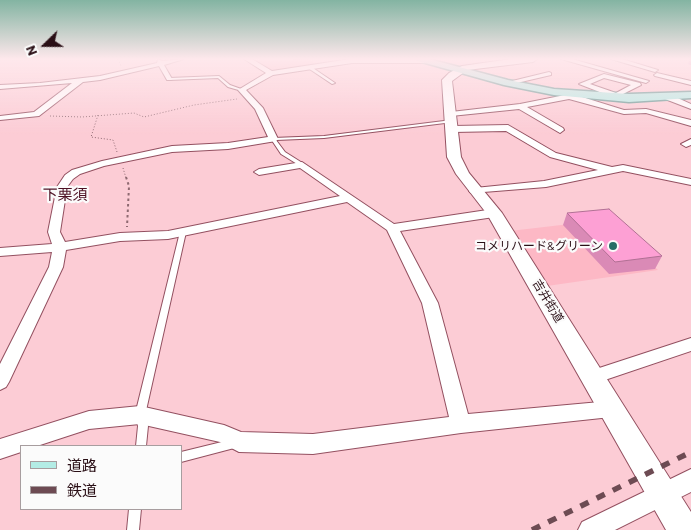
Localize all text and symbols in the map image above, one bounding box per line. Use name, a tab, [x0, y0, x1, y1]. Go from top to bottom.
north arrow	[20, 20, 70, 70]
text: N	[21, 43, 40, 58]
district label: 下栗須	[43, 186, 87, 204]
place label: コメリハード&グリーン	[475, 239, 603, 253]
marker: コメリハード&グリーン	[607, 240, 619, 252]
street label: 吉井街道	[529, 277, 567, 325]
legend	[20, 445, 182, 510]
text: 道路	[67, 456, 97, 474]
text: 鉄道	[67, 481, 97, 499]

